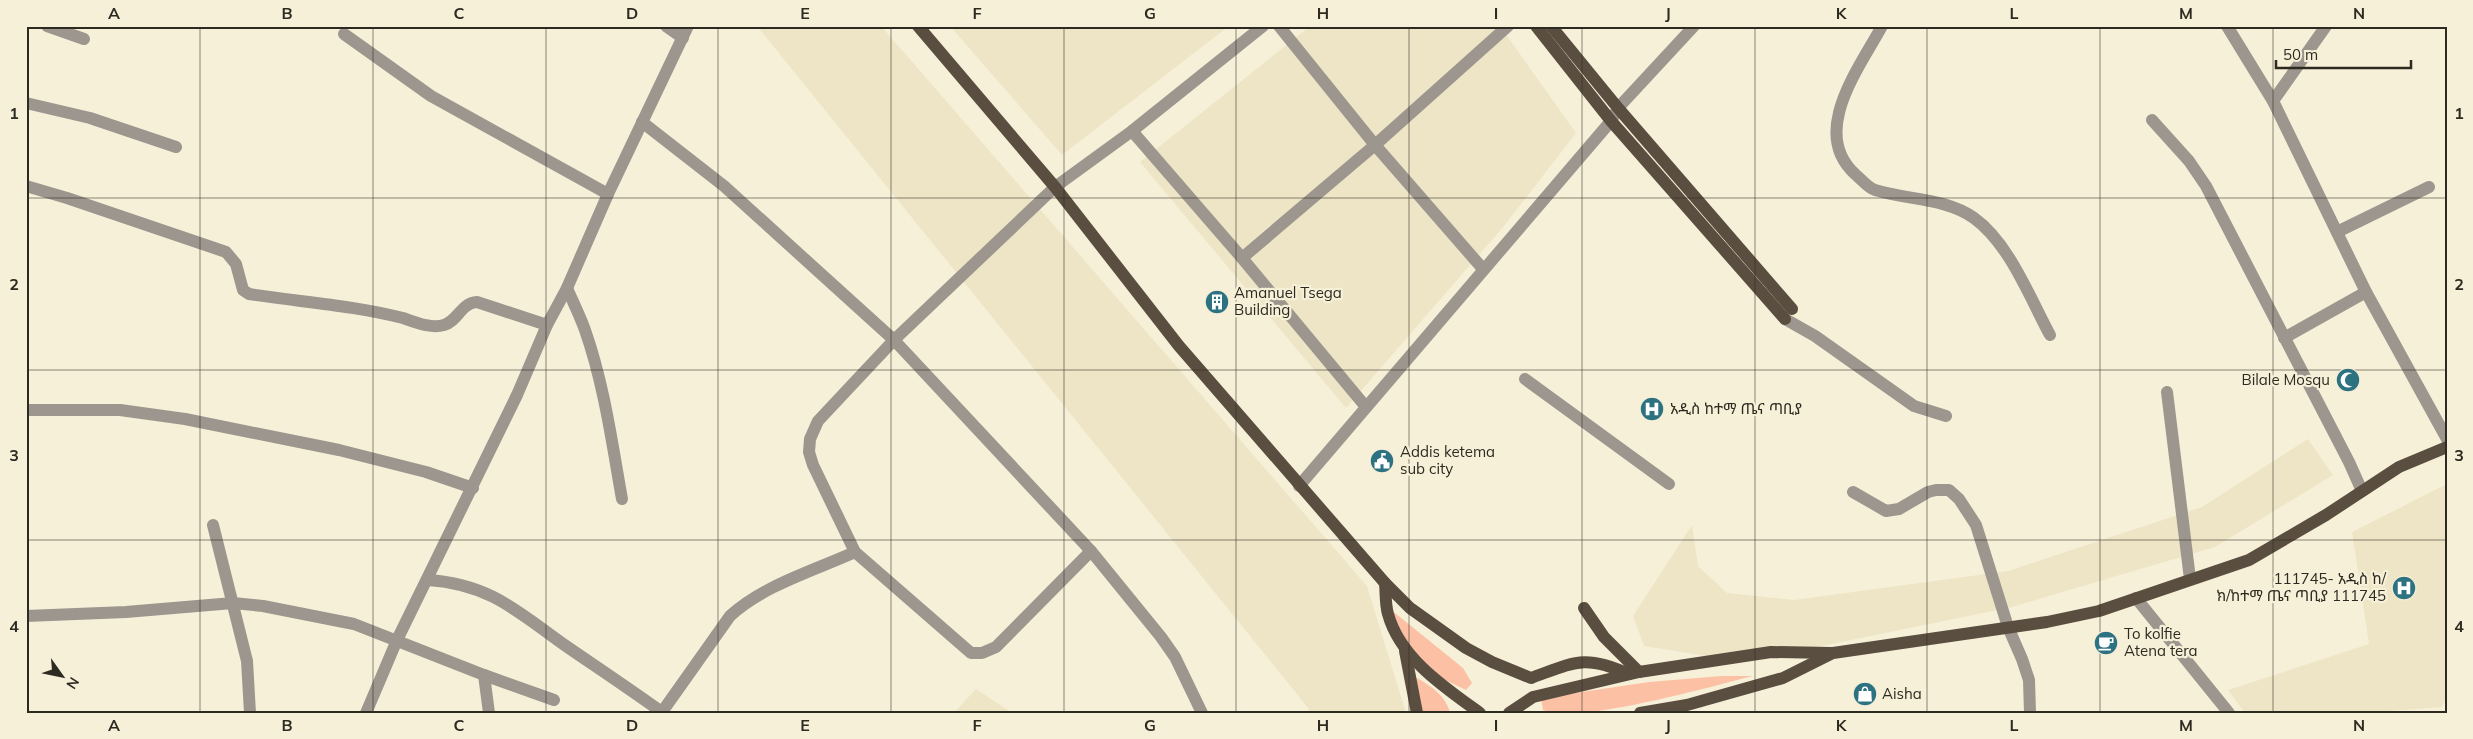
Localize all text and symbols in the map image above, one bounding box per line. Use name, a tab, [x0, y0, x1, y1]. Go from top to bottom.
text: A	[108, 3, 120, 23]
text: B	[281, 3, 293, 23]
text: C	[454, 3, 465, 23]
text: D	[626, 3, 638, 23]
text: E	[800, 3, 810, 23]
text: F	[972, 3, 982, 23]
text: G	[1144, 3, 1156, 23]
text: H	[1317, 3, 1329, 23]
text: I	[1494, 3, 1498, 23]
text: J	[1665, 3, 1671, 23]
text: K	[1836, 3, 1848, 23]
text: L	[2010, 3, 2019, 23]
text: M	[2179, 3, 2193, 23]
text: N	[2353, 3, 2365, 23]
scale bar	[2276, 38, 2410, 70]
text: 50 m	[2283, 45, 2318, 64]
text: 1	[9, 103, 19, 123]
text: 1	[2454, 103, 2464, 123]
text: 2	[9, 274, 19, 294]
text: 2	[2454, 274, 2464, 294]
place label: Amanuel Tsega Building	[1234, 283, 1342, 319]
building icon: Amanuel Tsega Building	[1204, 289, 1230, 315]
mosque icon: Bilale Mosqu	[2335, 367, 2361, 393]
place label: Bilale Mosqu	[2241, 370, 2330, 389]
hospital icon: አዲስ ከተማ ጤና ጣቢያ	[1639, 396, 1665, 422]
place label: አዲስ ከተማ ጤና ጣቢያ	[1670, 399, 1802, 418]
place label: Addis ketema sub city	[1400, 442, 1495, 478]
text: 3	[9, 445, 19, 465]
text: 3	[2454, 445, 2464, 465]
public building icon: Addis ketema sub city	[1369, 448, 1395, 474]
place label: 111745- አዲስ ከ/ ክ/ከተማ ጤና ጣቢያ 111745	[2216, 569, 2387, 605]
hospital icon: 111745- አዲስ ከ/ ክ/ከተማ ጤና ጣቢያ 111745	[2391, 575, 2417, 601]
text: 4	[9, 616, 19, 636]
text: 4	[2454, 616, 2464, 636]
place label: To kolfie Atena tera	[2124, 624, 2198, 660]
cafe icon: To kolfie Atena tera	[2093, 630, 2119, 656]
north arrow	[38, 652, 88, 702]
text: N	[62, 674, 83, 692]
shop icon: Aisha	[1852, 681, 1878, 707]
place label: Aisha	[1882, 684, 1922, 703]
text: A	[108, 715, 120, 735]
text: B	[281, 715, 293, 735]
text: C	[454, 715, 465, 735]
text: D	[626, 715, 638, 735]
text: E	[800, 715, 810, 735]
text: F	[972, 715, 982, 735]
text: G	[1144, 715, 1156, 735]
text: H	[1317, 715, 1329, 735]
text: I	[1494, 715, 1498, 735]
text: J	[1665, 715, 1671, 735]
text: K	[1836, 715, 1848, 735]
text: L	[2010, 715, 2019, 735]
text: M	[2179, 715, 2193, 735]
text: N	[2353, 715, 2365, 735]

